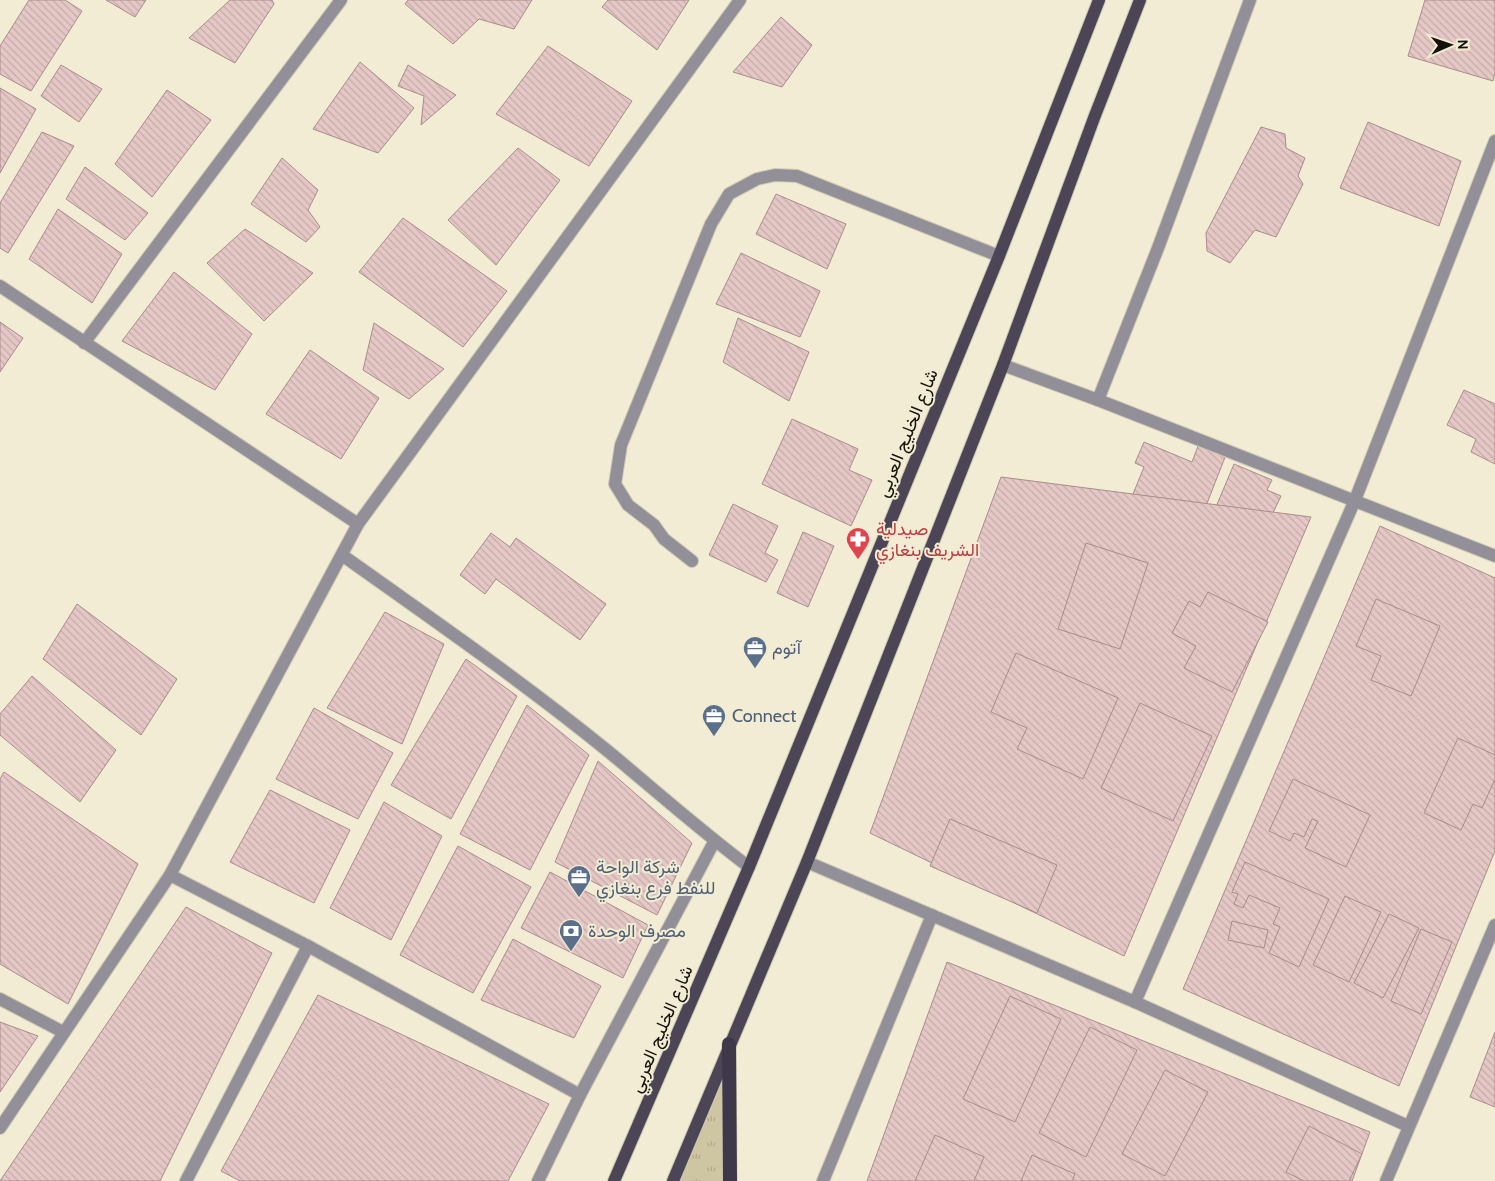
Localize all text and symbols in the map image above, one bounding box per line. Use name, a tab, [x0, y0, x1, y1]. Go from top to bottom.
north arrow	[1425, 20, 1475, 70]
text: N	[1454, 39, 1472, 50]
street label: شارع الخليج العربي	[871, 366, 946, 502]
place label: صيدلية الشريف بنغازي	[876, 518, 979, 565]
pharmacy icon: صيدلية الشريف بنغازي	[845, 526, 871, 560]
office icon: آتوم	[742, 635, 768, 669]
place label: آتوم	[772, 637, 803, 660]
office icon: Connect	[701, 703, 727, 737]
place label: Connect	[732, 705, 796, 727]
place label: شركة الواحة للنفط فرع بنغازي	[596, 856, 715, 903]
office icon: شركة الواحة للنفط فرع بنغازي	[566, 864, 592, 898]
bank icon: مصرف الوحدة	[558, 918, 584, 952]
place label: مصرف الوحدة	[588, 920, 686, 942]
street label: شارع الخليج العربي	[624, 962, 701, 1098]

